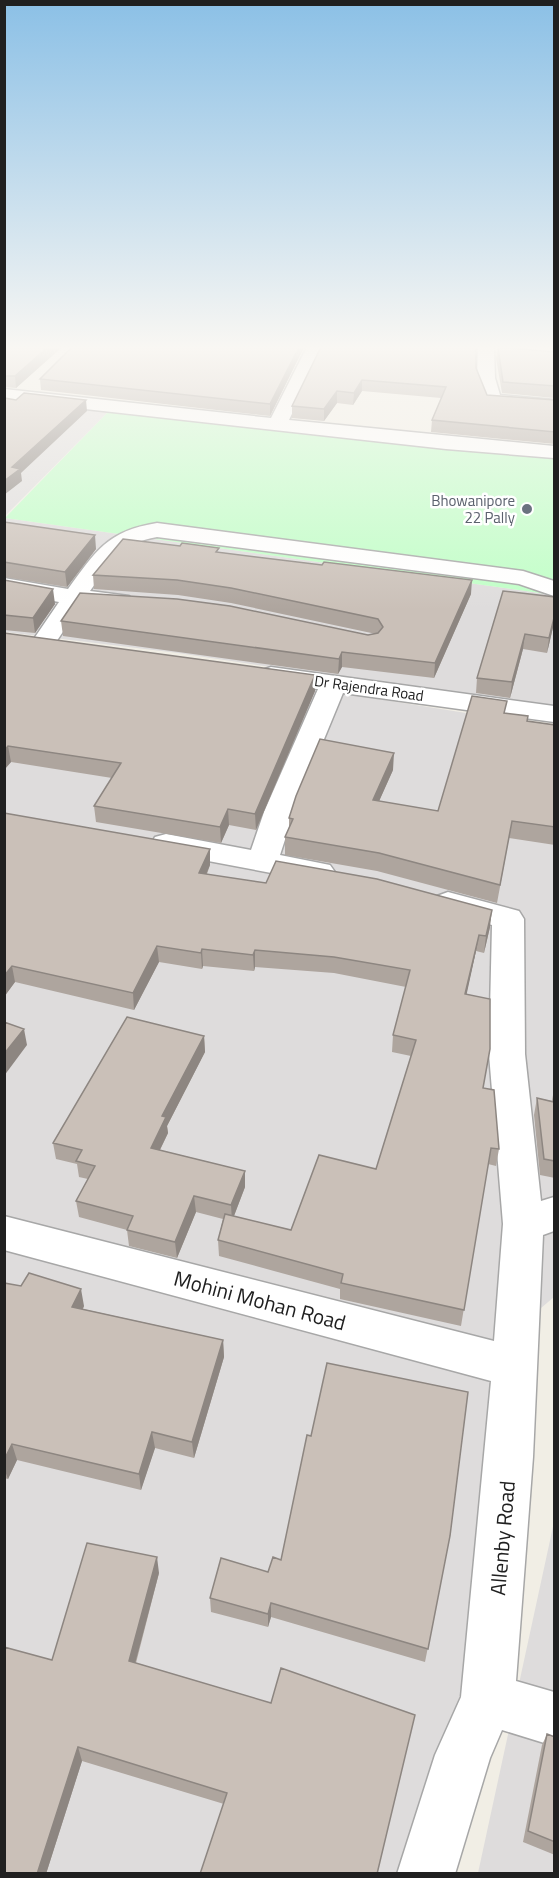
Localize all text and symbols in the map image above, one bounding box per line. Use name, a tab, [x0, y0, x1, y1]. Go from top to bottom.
place label: Bhowanipore 22 Pally	[431, 489, 515, 529]
marker: Bhowanipore 22 Pally	[520, 502, 534, 516]
street label: Dr Rajendra Road	[313, 669, 425, 707]
street label: Mohini Mohan Road	[170, 1262, 350, 1338]
street label: Allenby Road	[481, 1479, 523, 1597]

